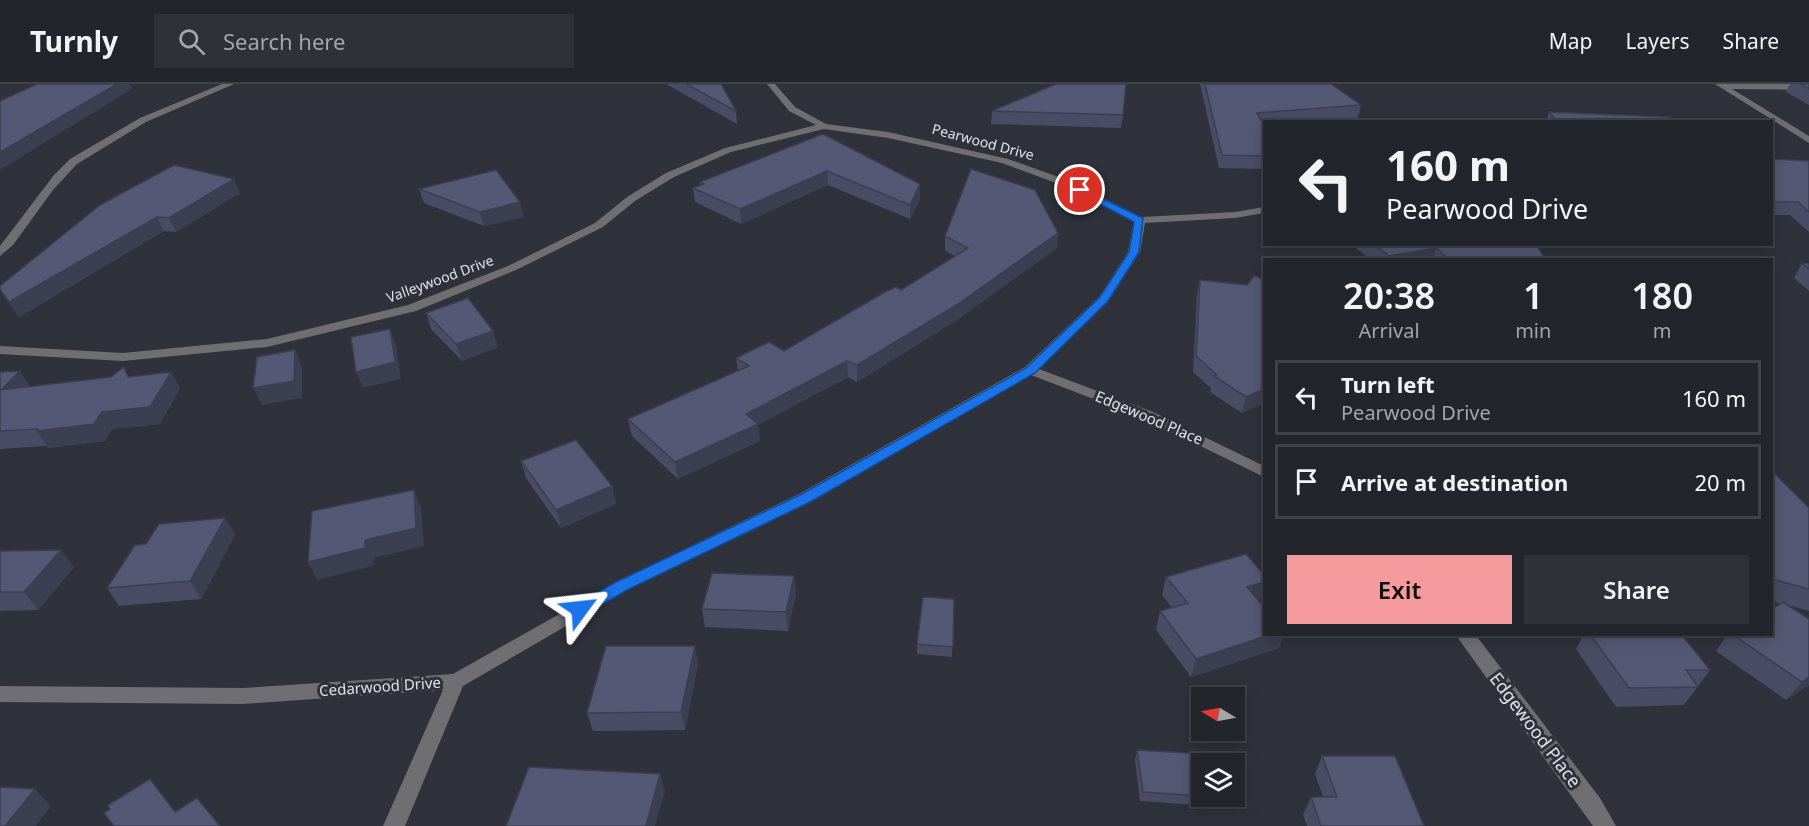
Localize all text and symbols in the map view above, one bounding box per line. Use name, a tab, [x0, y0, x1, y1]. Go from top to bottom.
search box	[154, 14, 574, 68]
text: Turnly	[30, 22, 118, 60]
icon: search	[175, 25, 208, 58]
text: Search here	[223, 26, 345, 56]
text: Map	[1549, 27, 1593, 55]
text: Layers	[1626, 27, 1690, 55]
text: Share	[1723, 27, 1779, 55]
street label: Pearwood Drive	[930, 119, 1036, 164]
text: 160 m	[1386, 136, 1510, 193]
icon: left	[1287, 144, 1365, 222]
pin	[1054, 164, 1105, 215]
icon: arrive	[1063, 173, 1096, 206]
text: Pearwood Drive	[1386, 190, 1588, 227]
street label: Valleywood Drive	[384, 250, 496, 307]
text: 20:38	[1343, 271, 1435, 320]
text: 1	[1523, 271, 1544, 320]
text: 180	[1631, 271, 1693, 320]
text: Arrival	[1359, 317, 1420, 344]
text: min	[1515, 317, 1551, 344]
text: m	[1653, 317, 1672, 344]
text: Turn left	[1341, 369, 1435, 399]
icon: left	[1290, 381, 1323, 414]
text: 160 m	[1682, 383, 1746, 413]
street label: Edgewood Place	[1093, 385, 1206, 449]
text: Pearwood Drive	[1341, 399, 1491, 426]
icon: arrive	[1290, 465, 1323, 498]
text: Arrive at destination	[1341, 467, 1568, 497]
text: 20 m	[1695, 467, 1746, 497]
button: Exit	[1287, 555, 1512, 624]
button: Share	[1524, 555, 1749, 624]
position arrow	[548, 577, 612, 641]
street label: Edgewood Place	[1485, 667, 1587, 792]
street label: Cedarwood Drive	[318, 672, 441, 700]
north arrow	[1191, 687, 1245, 741]
map controls	[1191, 687, 1245, 807]
button: layers	[1191, 753, 1245, 807]

